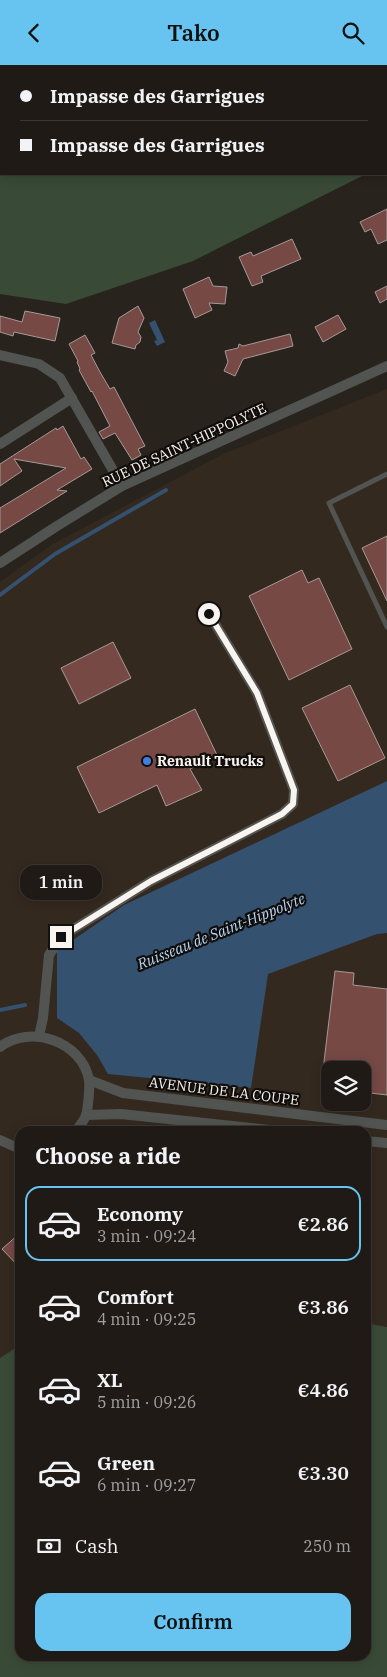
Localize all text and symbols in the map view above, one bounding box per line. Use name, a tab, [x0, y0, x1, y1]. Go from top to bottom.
text: Tako	[167, 18, 220, 47]
icon: back	[20, 19, 48, 47]
icon: search	[339, 19, 367, 47]
text: Impasse des Garrigues	[50, 84, 265, 108]
text: Impasse des Garrigues	[50, 133, 265, 157]
street label: RUE DE SAINT-HIPPOLYTE	[99, 399, 269, 491]
route start	[198, 603, 220, 625]
place label: Renault Trucks	[157, 752, 263, 770]
marker: Renault Trucks	[141, 755, 153, 767]
callout: 1 min	[20, 865, 102, 899]
text: 1 min	[39, 872, 83, 892]
water label: Ruisseau de Saint-Hippolyte	[133, 889, 308, 974]
route end	[50, 926, 72, 948]
map controls	[321, 1061, 371, 1111]
button: layers	[321, 1061, 371, 1111]
street label: AVENUE DE LA COUPE	[148, 1073, 300, 1109]
text: Choose a ride	[35, 1141, 181, 1170]
icon: car	[37, 1201, 82, 1246]
text: Economy	[97, 1202, 183, 1226]
text: €2.86	[298, 1212, 349, 1236]
text: 3 min · 09:24	[97, 1226, 196, 1246]
icon: car	[37, 1284, 82, 1329]
text: Comfort	[97, 1285, 174, 1309]
text: €3.86	[298, 1295, 349, 1319]
text: 4 min · 09:25	[97, 1309, 196, 1329]
icon: car	[37, 1367, 82, 1412]
text: XL	[97, 1368, 123, 1392]
text: €4.86	[298, 1378, 349, 1402]
text: 5 min · 09:26	[97, 1392, 196, 1412]
icon: car	[37, 1450, 82, 1495]
text: Green	[97, 1451, 155, 1475]
text: €3.30	[298, 1461, 349, 1485]
text: 6 min · 09:27	[97, 1475, 196, 1495]
icon: cash	[35, 1532, 63, 1560]
text: Cash	[75, 1534, 119, 1558]
text: 250 m	[303, 1536, 351, 1556]
button: Confirm	[35, 1593, 351, 1651]

